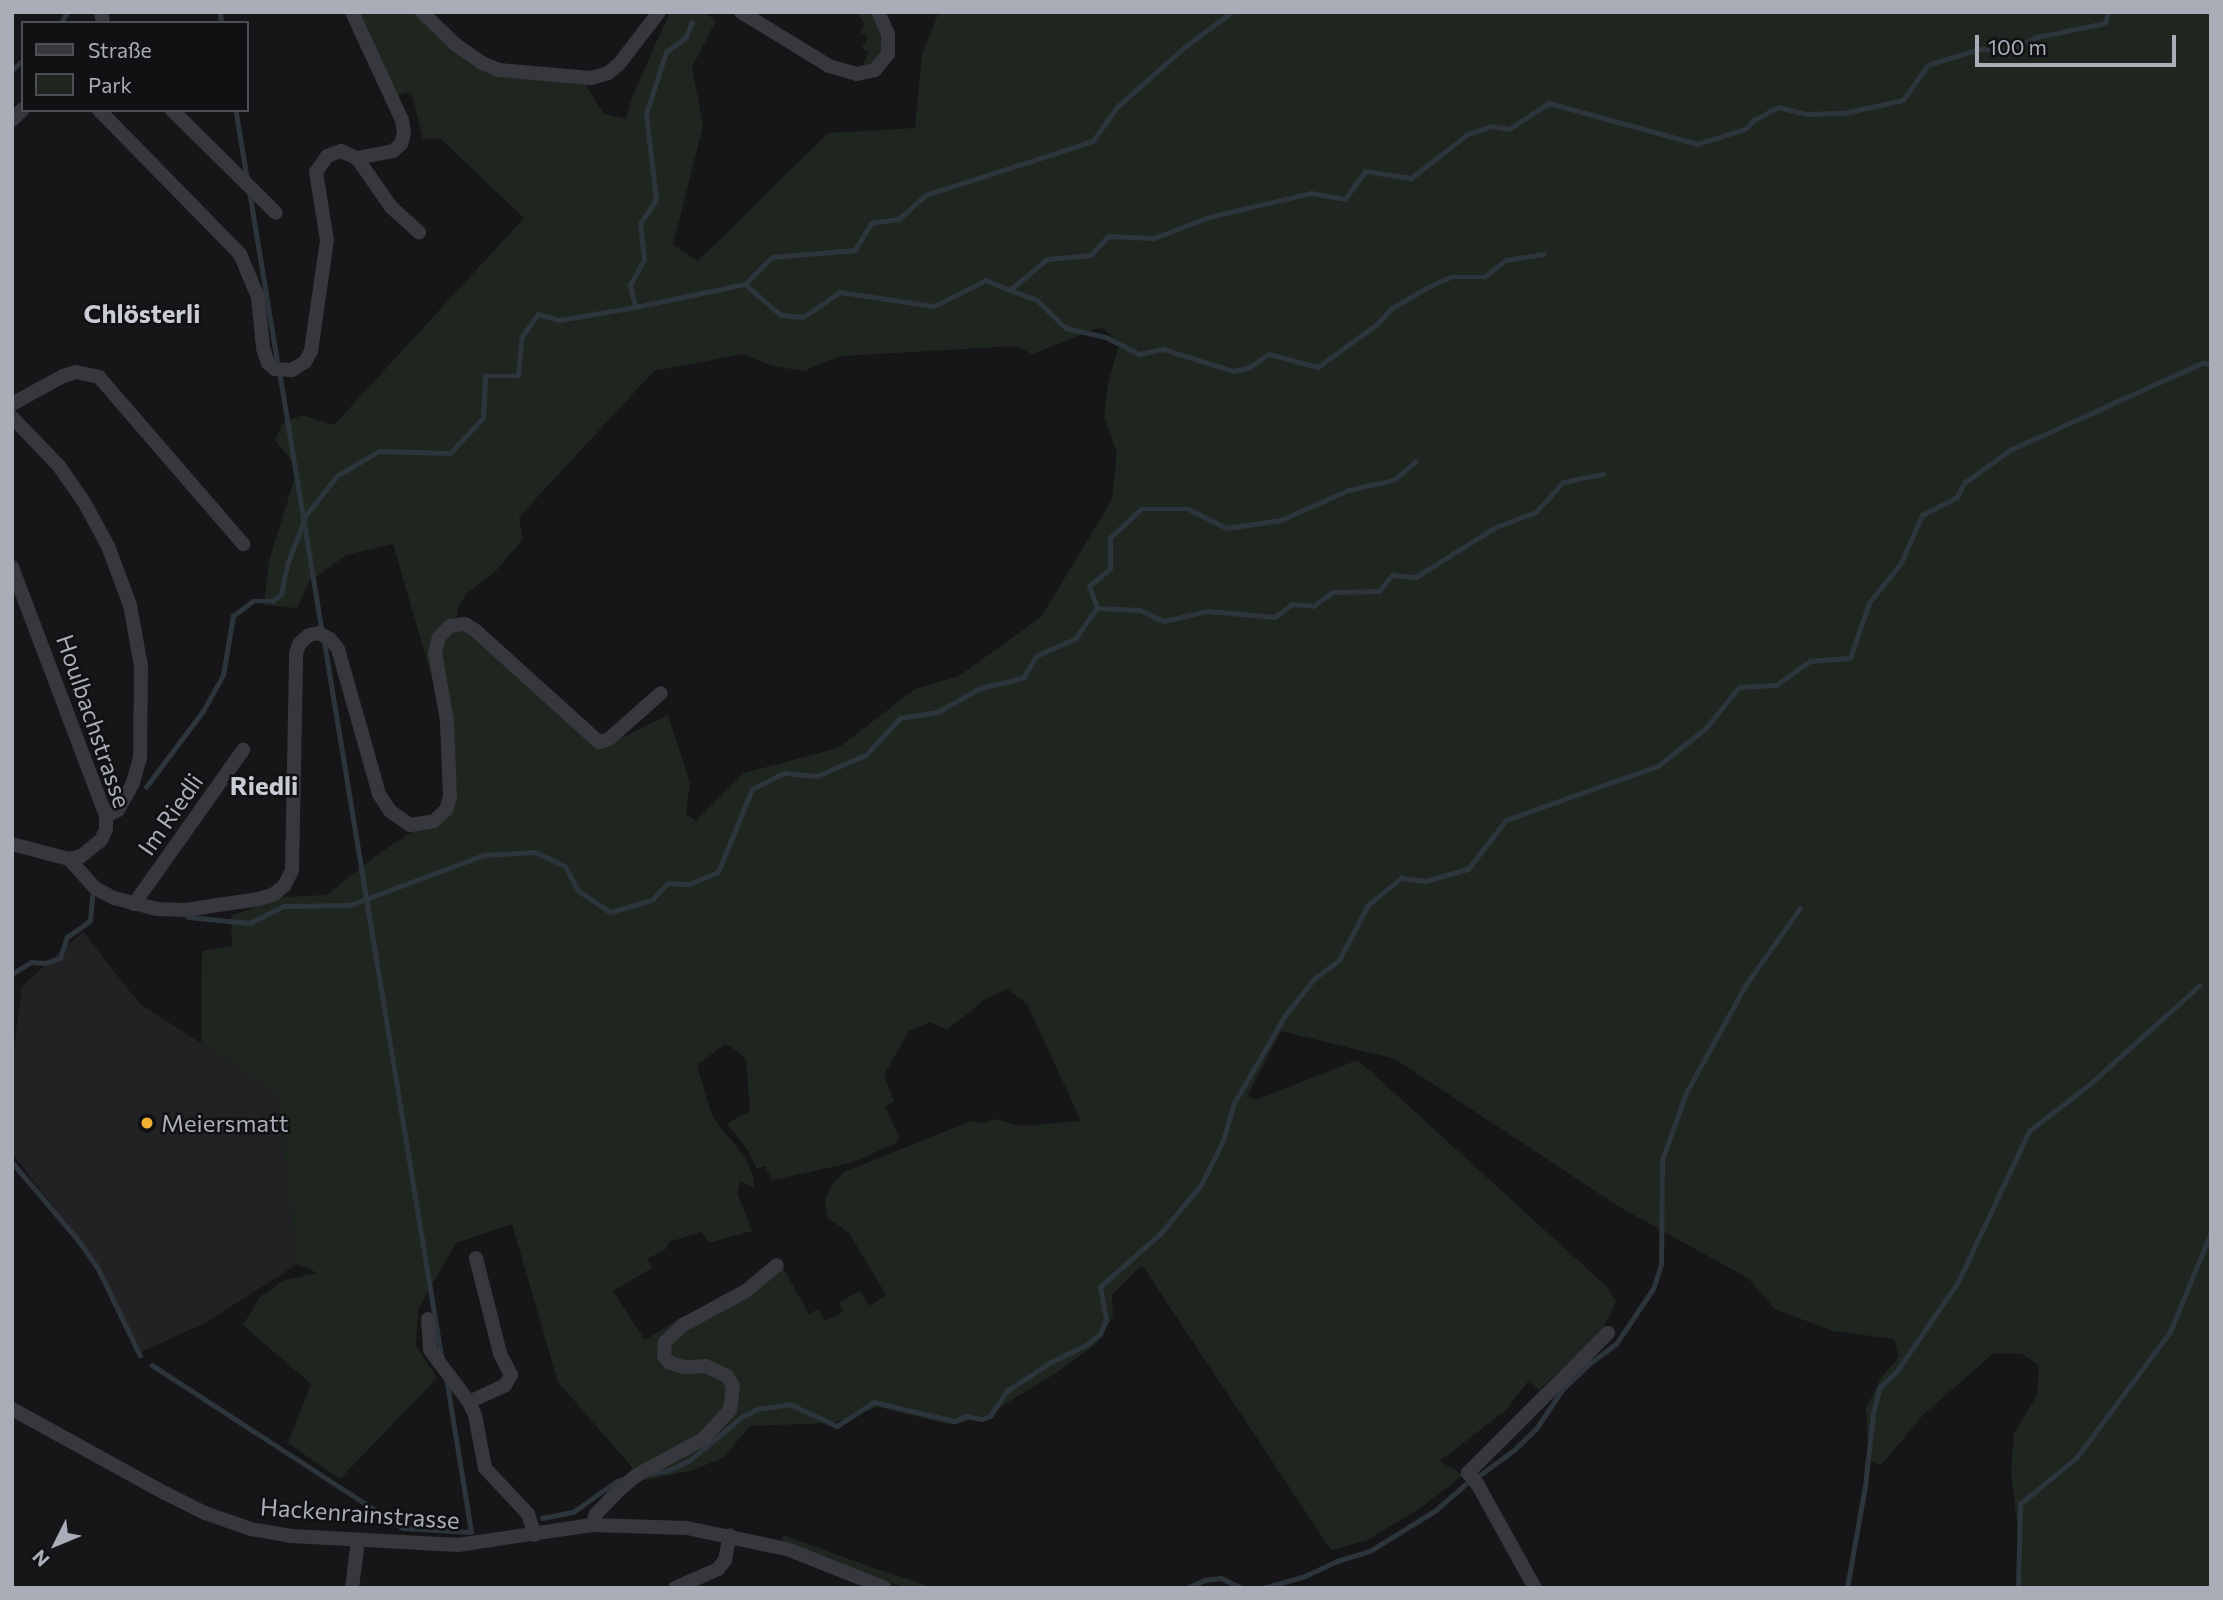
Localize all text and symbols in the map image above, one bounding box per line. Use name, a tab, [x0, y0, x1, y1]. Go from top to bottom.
legend	[21, 21, 248, 112]
scale bar	[1978, 21, 2179, 65]
text: 100 m	[1988, 34, 2047, 59]
text: Straße	[88, 37, 152, 62]
text: Park	[88, 72, 132, 97]
district label: Chlösterli	[84, 297, 200, 329]
street label: Houlbachstrasse	[51, 631, 137, 811]
street label: Im Riedli	[131, 768, 209, 860]
district label: Riedli	[230, 769, 298, 801]
place label: Meiersmatt	[161, 1109, 289, 1137]
marker: Meiersmatt	[139, 1115, 155, 1131]
street label: Hackenrainstrasse	[259, 1492, 461, 1534]
north arrow	[21, 1509, 91, 1579]
text: N	[27, 1546, 54, 1572]

